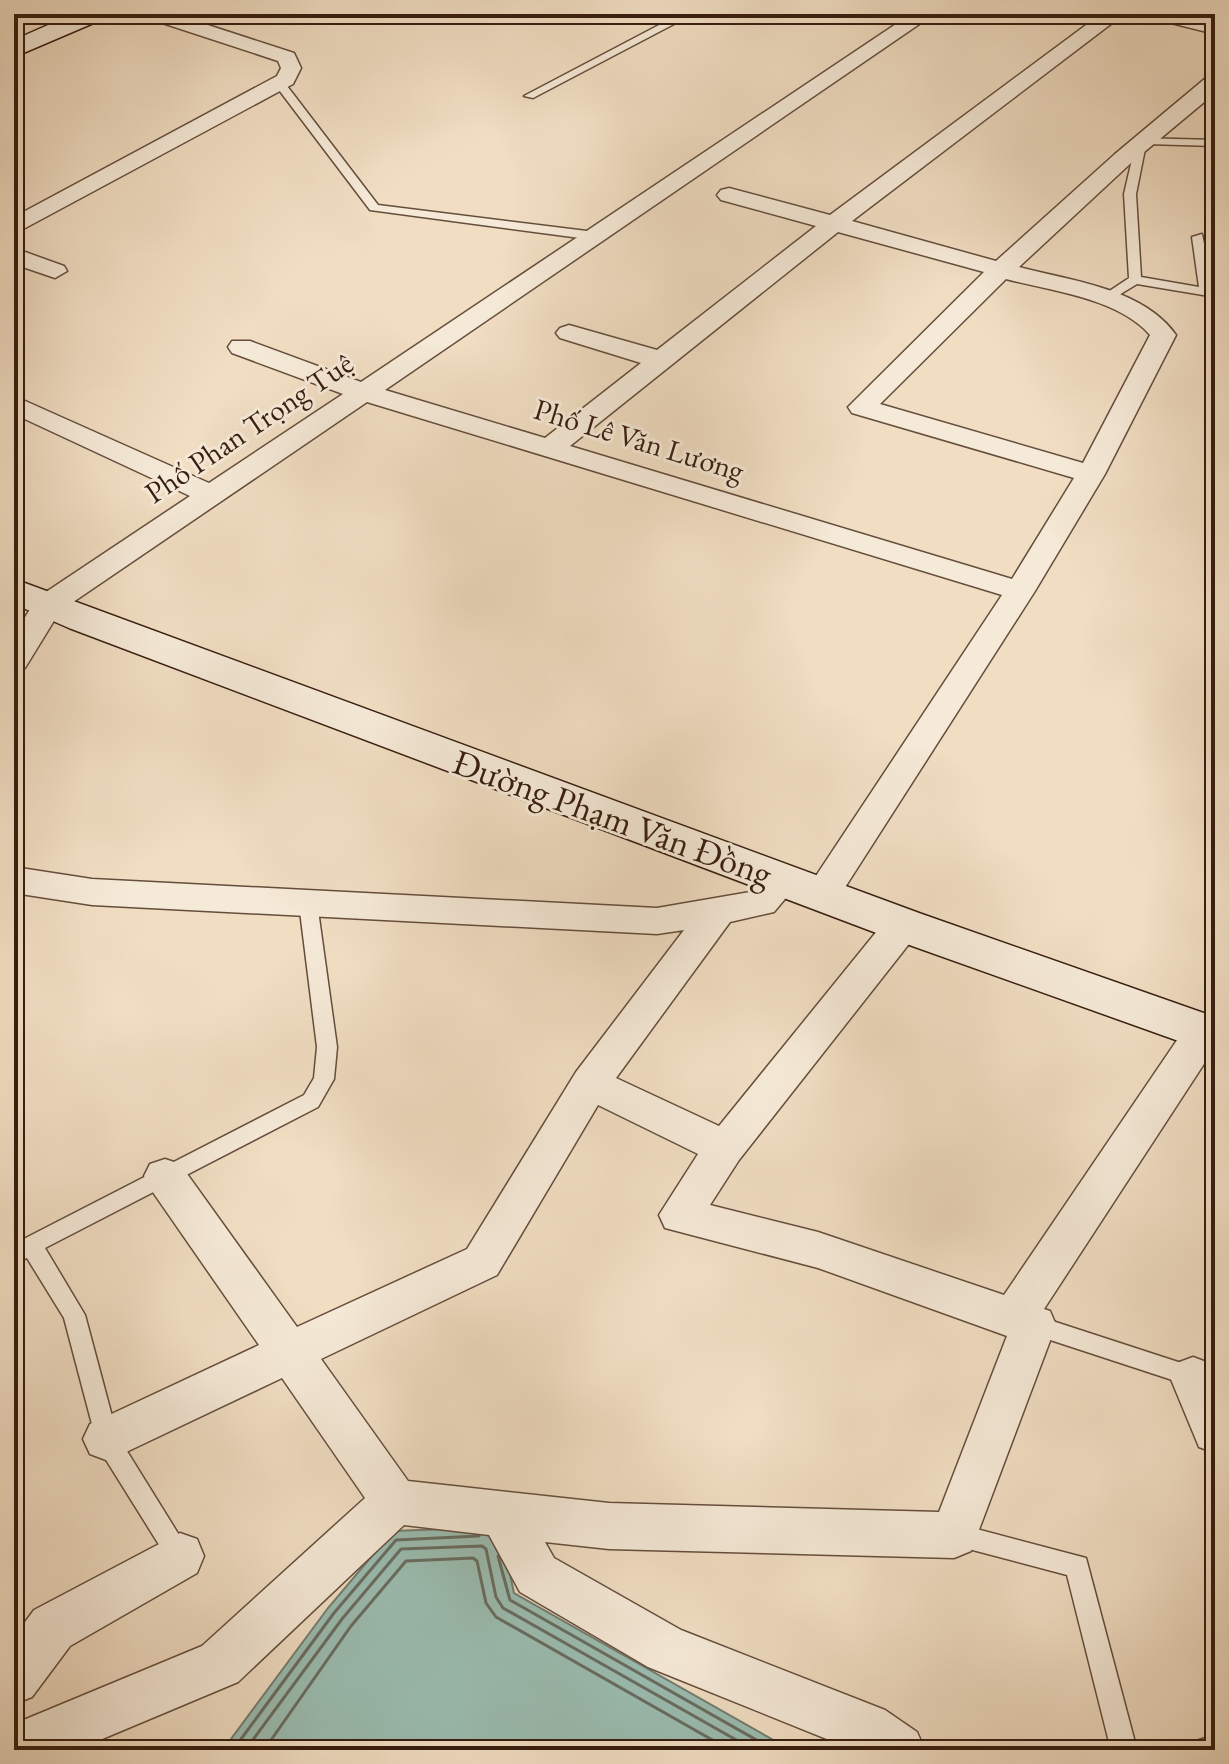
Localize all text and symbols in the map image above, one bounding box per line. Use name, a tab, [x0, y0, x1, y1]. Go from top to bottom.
street label: Phố Phan Trọng Tuệ	[137, 343, 360, 512]
street label: Phố Lê Văn Lương	[529, 389, 750, 490]
street label: Đường Phạm Văn Đồng	[447, 738, 779, 897]

